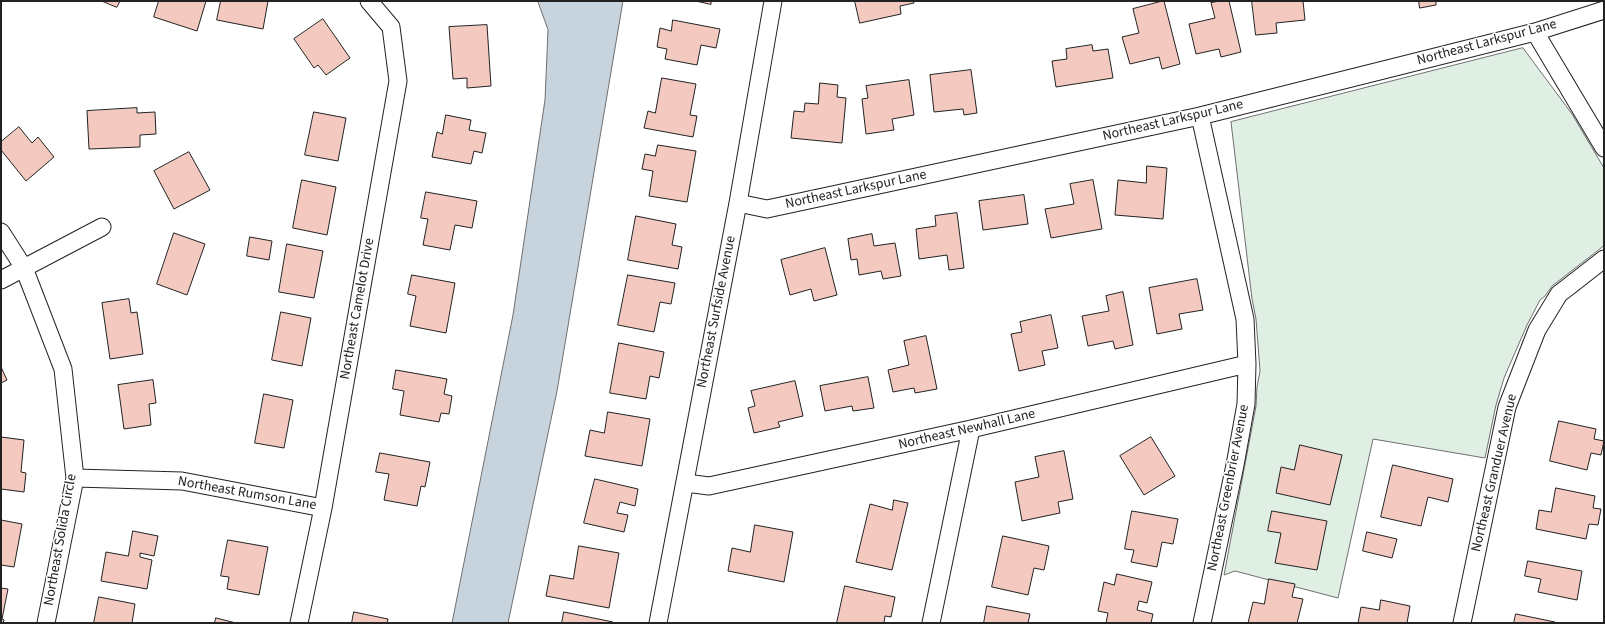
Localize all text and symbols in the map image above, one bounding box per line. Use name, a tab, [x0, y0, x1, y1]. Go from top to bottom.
street label: Northeast Larkspur Lane	[1415, 16, 1559, 70]
street label: Northeast Larkspur Lane	[1101, 97, 1245, 145]
street label: Northeast Larkspur Lane	[784, 167, 928, 213]
street label: Northeast Surfside Avenue	[694, 234, 740, 390]
street label: Northeast Camelot Drive	[337, 237, 379, 381]
street label: Northeast Granduer Avenue	[1469, 392, 1521, 554]
street label: Northeast Greenbrier Avenue	[1205, 403, 1253, 573]
street label: Northeast Newhall Lane	[897, 406, 1037, 454]
street label: Northeast Solida Circle	[41, 473, 81, 607]
street label: Northeast Rumson Lane	[176, 474, 318, 514]

